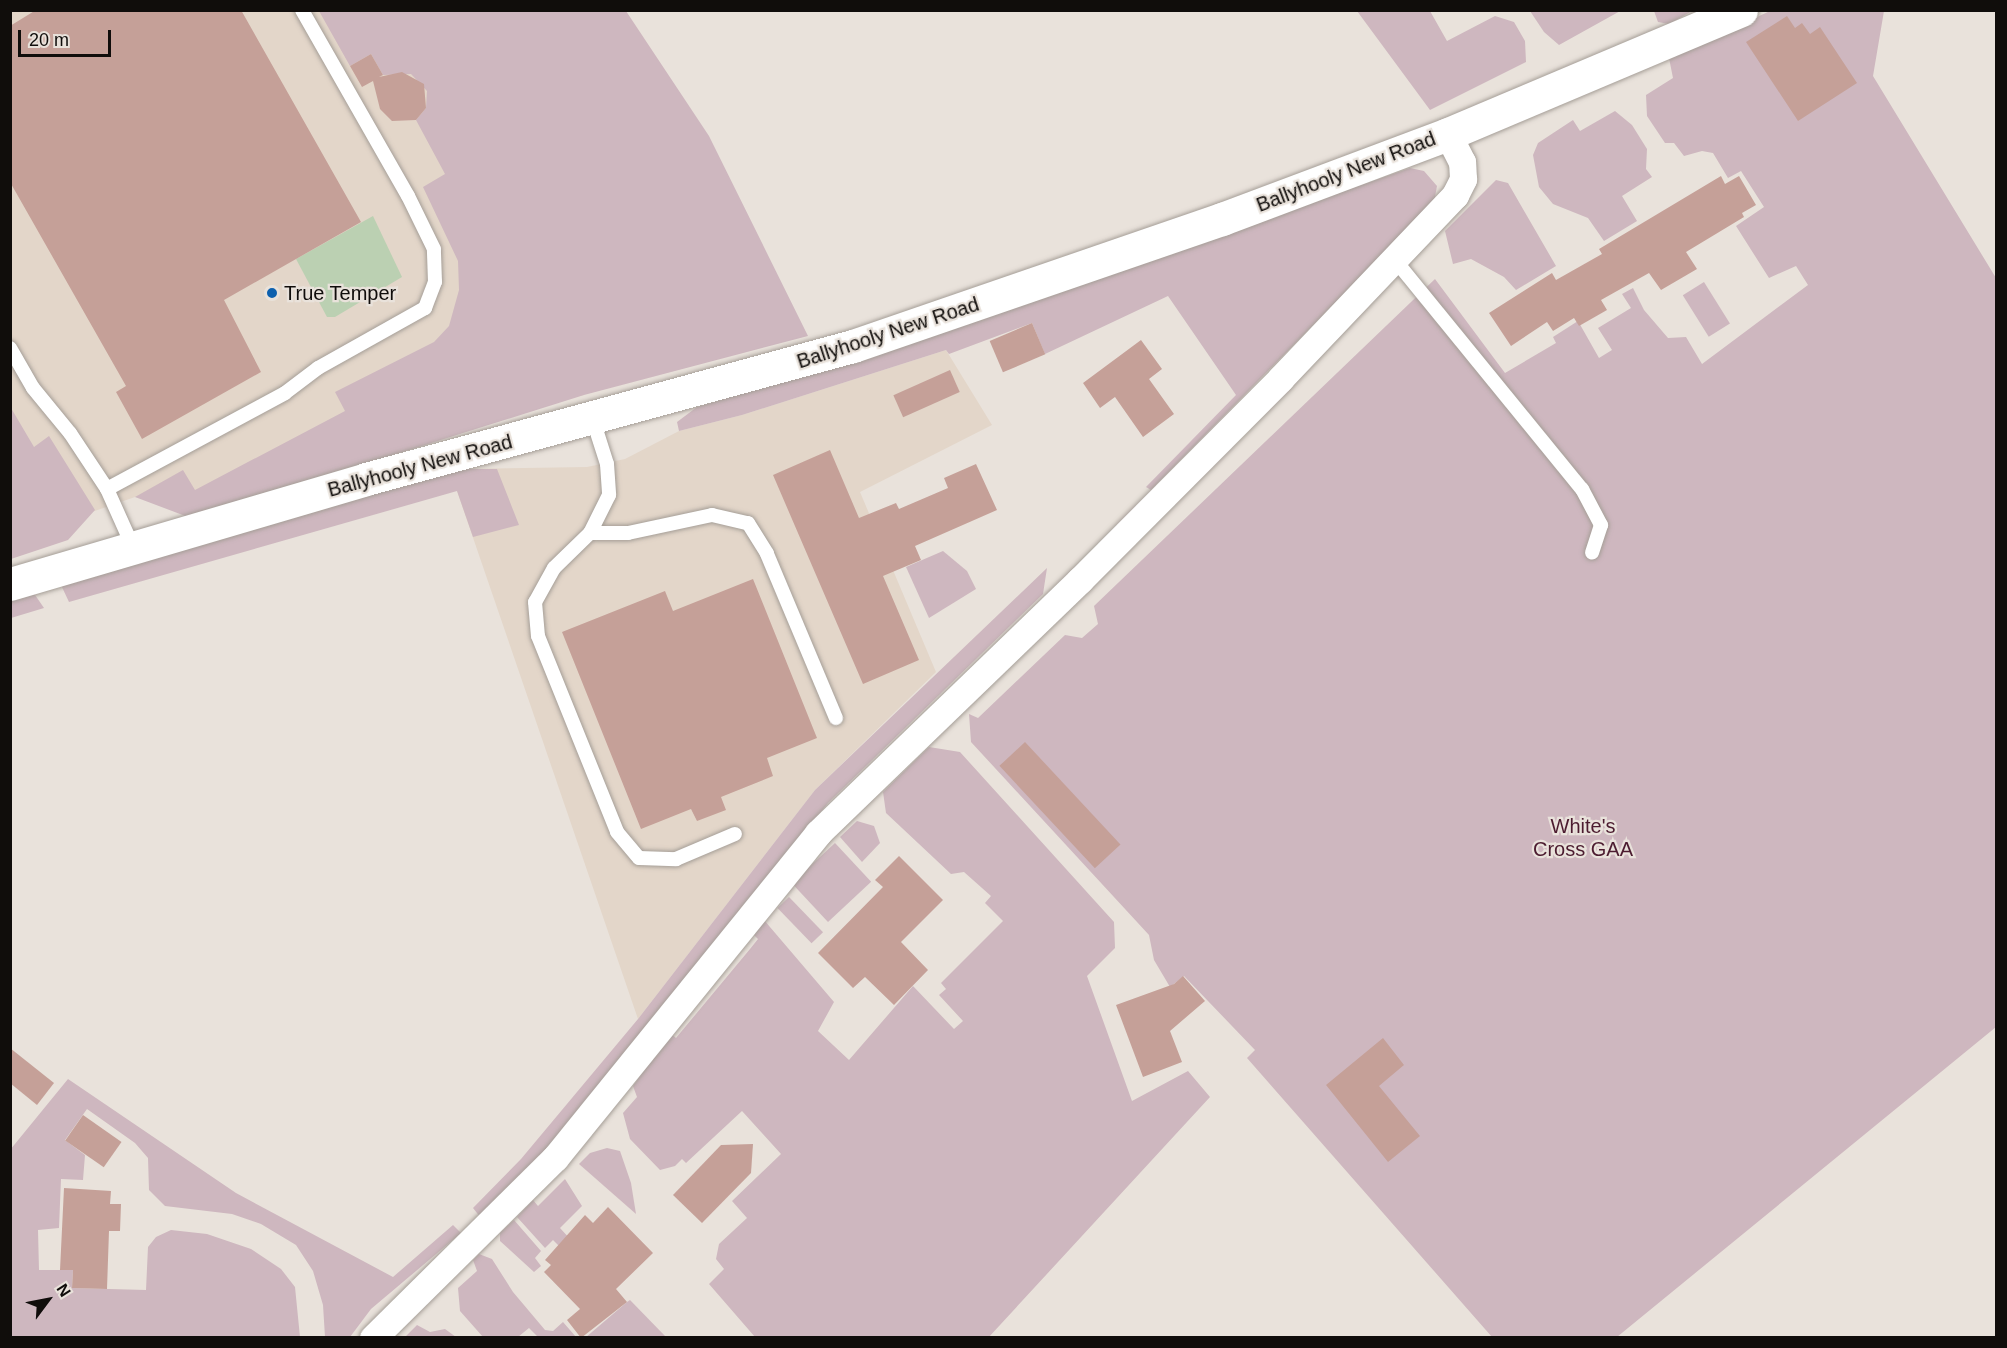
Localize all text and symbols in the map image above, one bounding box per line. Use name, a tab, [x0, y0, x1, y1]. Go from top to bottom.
scale bar	[21, 18, 114, 56]
text: 20 m	[29, 30, 69, 50]
street label: Ballyhooly New Road	[1253, 127, 1439, 217]
place label: True Temper	[284, 281, 397, 305]
marker: True Temper	[265, 286, 279, 300]
street label: Ballyhooly New Road	[794, 292, 982, 374]
street label: Ballyhooly New Road	[325, 430, 515, 502]
park label: White's Cross GAA	[1533, 815, 1633, 862]
north arrow	[18, 1270, 78, 1330]
text: N	[53, 1281, 74, 1300]

